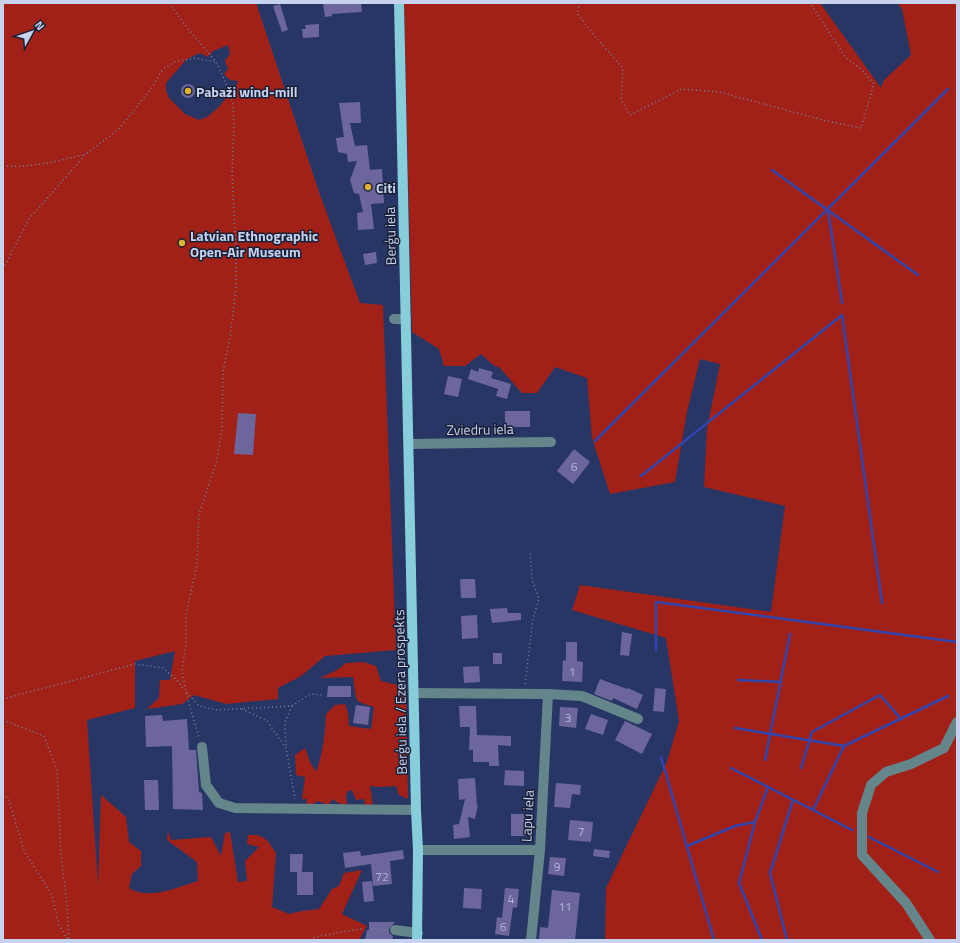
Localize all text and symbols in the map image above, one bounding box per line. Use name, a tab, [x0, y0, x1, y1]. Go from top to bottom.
north arrow	[12, 12, 52, 52]
text: N	[31, 18, 48, 34]
place label: Pabaži wind-mill	[196, 81, 298, 102]
marker: Pabaži wind-mill	[183, 86, 193, 96]
place label: Citi	[376, 177, 396, 198]
marker: Citi	[363, 182, 373, 192]
street label: Berģu iela	[379, 207, 401, 265]
place label: Latvian Ethnographic Open-Air Museum	[190, 225, 318, 262]
marker: Latvian Ethnographic Open-Air Museum	[177, 238, 187, 248]
street label: Zviedru iela	[446, 418, 514, 440]
house number: 6	[571, 457, 578, 476]
street label: Berģu iela / Ezera prospekts	[388, 609, 412, 775]
house number: 1	[569, 662, 575, 681]
house number: 3	[565, 708, 571, 727]
street label: Lapu iela	[515, 789, 539, 843]
house number: 7	[578, 822, 584, 841]
house number: 9	[554, 857, 561, 876]
house number: 72	[375, 867, 389, 886]
house number: 4	[508, 889, 515, 908]
house number: 11	[558, 897, 572, 916]
house number: 6	[500, 917, 507, 936]

